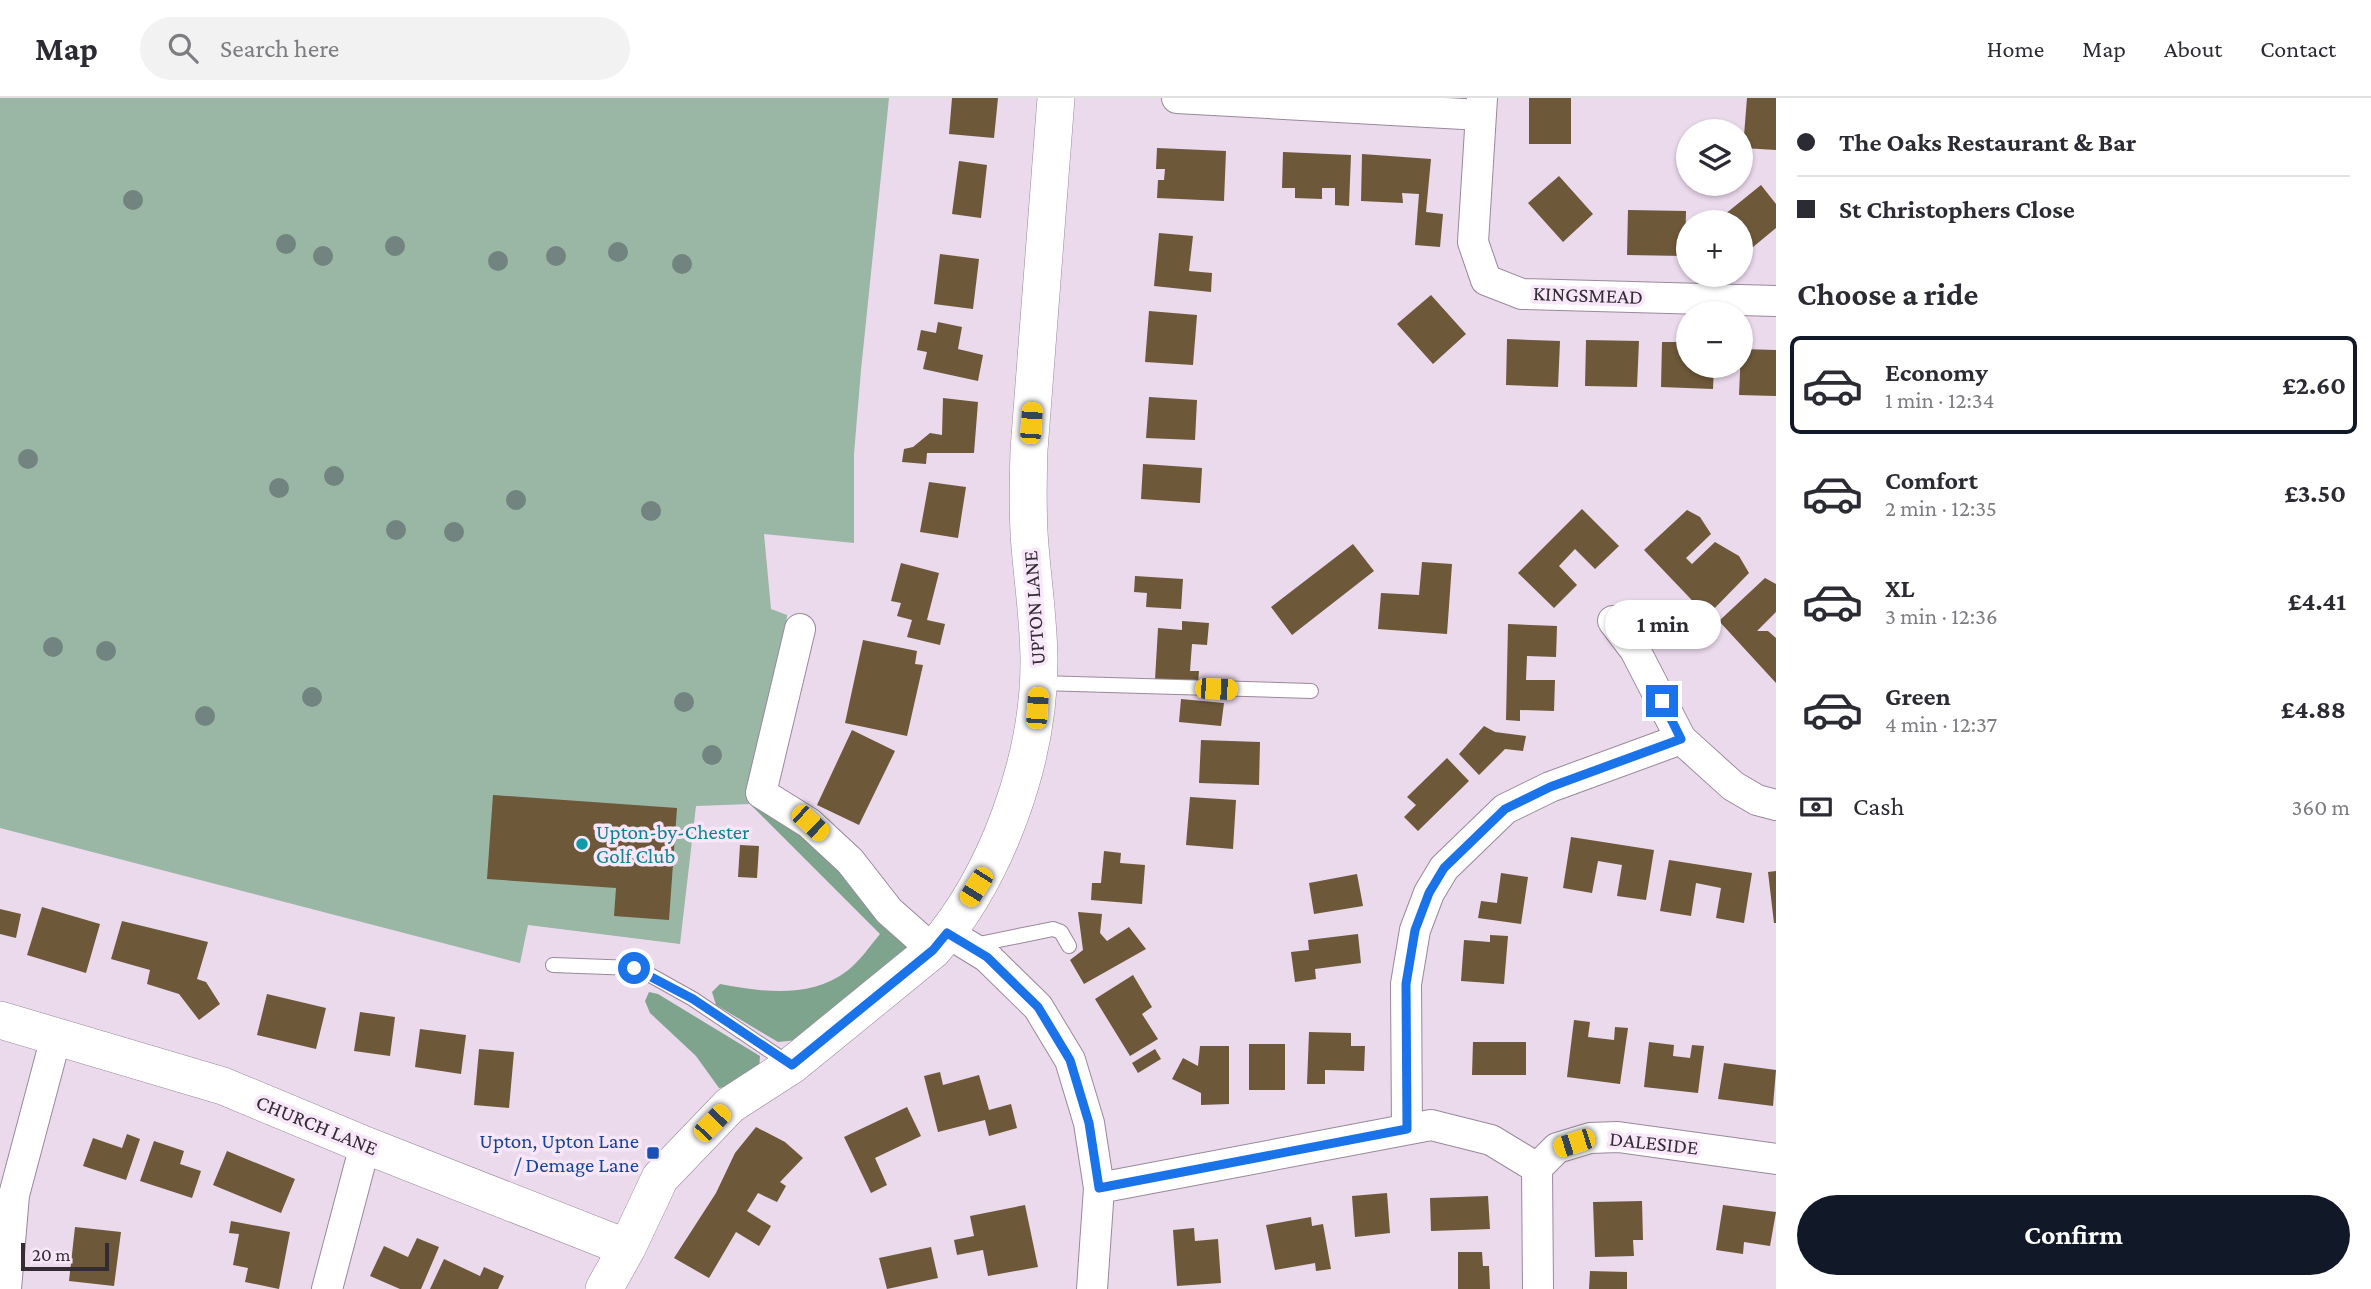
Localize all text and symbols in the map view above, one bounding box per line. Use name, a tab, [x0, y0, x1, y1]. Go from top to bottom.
search box	[140, 17, 630, 80]
icon: search	[164, 29, 202, 67]
text: Map	[35, 30, 98, 67]
text: Search here	[220, 34, 339, 63]
text: Home	[1987, 35, 2044, 62]
text: Map	[2082, 35, 2126, 62]
text: About	[2164, 35, 2222, 62]
text: Contact	[2260, 35, 2336, 62]
map controls	[1676, 119, 1753, 378]
button: layers	[1676, 119, 1753, 196]
text: The Oaks Restaurant & Bar	[1839, 128, 2136, 157]
text: St Christophers Close	[1839, 195, 2075, 224]
button: +	[1676, 210, 1753, 287]
text: Choose a ride	[1797, 276, 1978, 312]
street label: KINGSMEAD	[1533, 281, 1643, 309]
button: −	[1676, 301, 1753, 378]
icon: car	[1801, 354, 1864, 417]
text: Economy	[1885, 358, 1988, 387]
text: £2.60	[2282, 371, 2346, 400]
text: 1 min · 12:34	[1885, 387, 1994, 413]
car	[1020, 401, 1043, 445]
icon: car	[1801, 462, 1864, 525]
text: Comfort	[1885, 466, 1978, 495]
text: £3.50	[2284, 479, 2346, 508]
text: 2 min · 12:35	[1885, 495, 1997, 521]
street label: UPTON LANE	[1018, 550, 1050, 666]
icon: car	[1801, 570, 1864, 633]
text: XL	[1885, 574, 1914, 603]
text: £4.41	[2288, 587, 2346, 616]
callout: 1 min	[1604, 600, 1720, 648]
text: 3 min · 12:36	[1885, 603, 1998, 629]
text: 1 min	[1637, 611, 1689, 637]
car	[1195, 678, 1238, 700]
icon: car	[1801, 678, 1864, 741]
text: Green	[1885, 682, 1951, 711]
route end	[1646, 685, 1678, 717]
car	[1026, 686, 1049, 730]
text: £4.88	[2281, 695, 2346, 724]
text: 4 min · 12:37	[1885, 711, 1997, 737]
icon: cash	[1797, 788, 1835, 826]
text: Cash	[1853, 792, 1904, 821]
text: 360 m	[2292, 794, 2350, 820]
car	[788, 801, 833, 845]
place label: Upton-by-Chester Golf Club	[596, 820, 750, 868]
marker: Upton-by-Chester Golf Club	[574, 836, 590, 852]
car	[956, 864, 997, 910]
route start	[618, 952, 650, 984]
street label: CHURCH LANE	[253, 1090, 381, 1160]
car	[690, 1101, 735, 1145]
street label: DALESIDE	[1608, 1126, 1700, 1160]
car	[1551, 1127, 1598, 1159]
place label: Upton, Upton Lane / Demage Lane	[479, 1129, 639, 1177]
marker: Upton, Upton Lane / Demage Lane	[645, 1145, 661, 1161]
button: Confirm	[1797, 1195, 2350, 1275]
scale bar	[21, 1240, 108, 1272]
text: 20 m	[32, 1244, 71, 1265]

